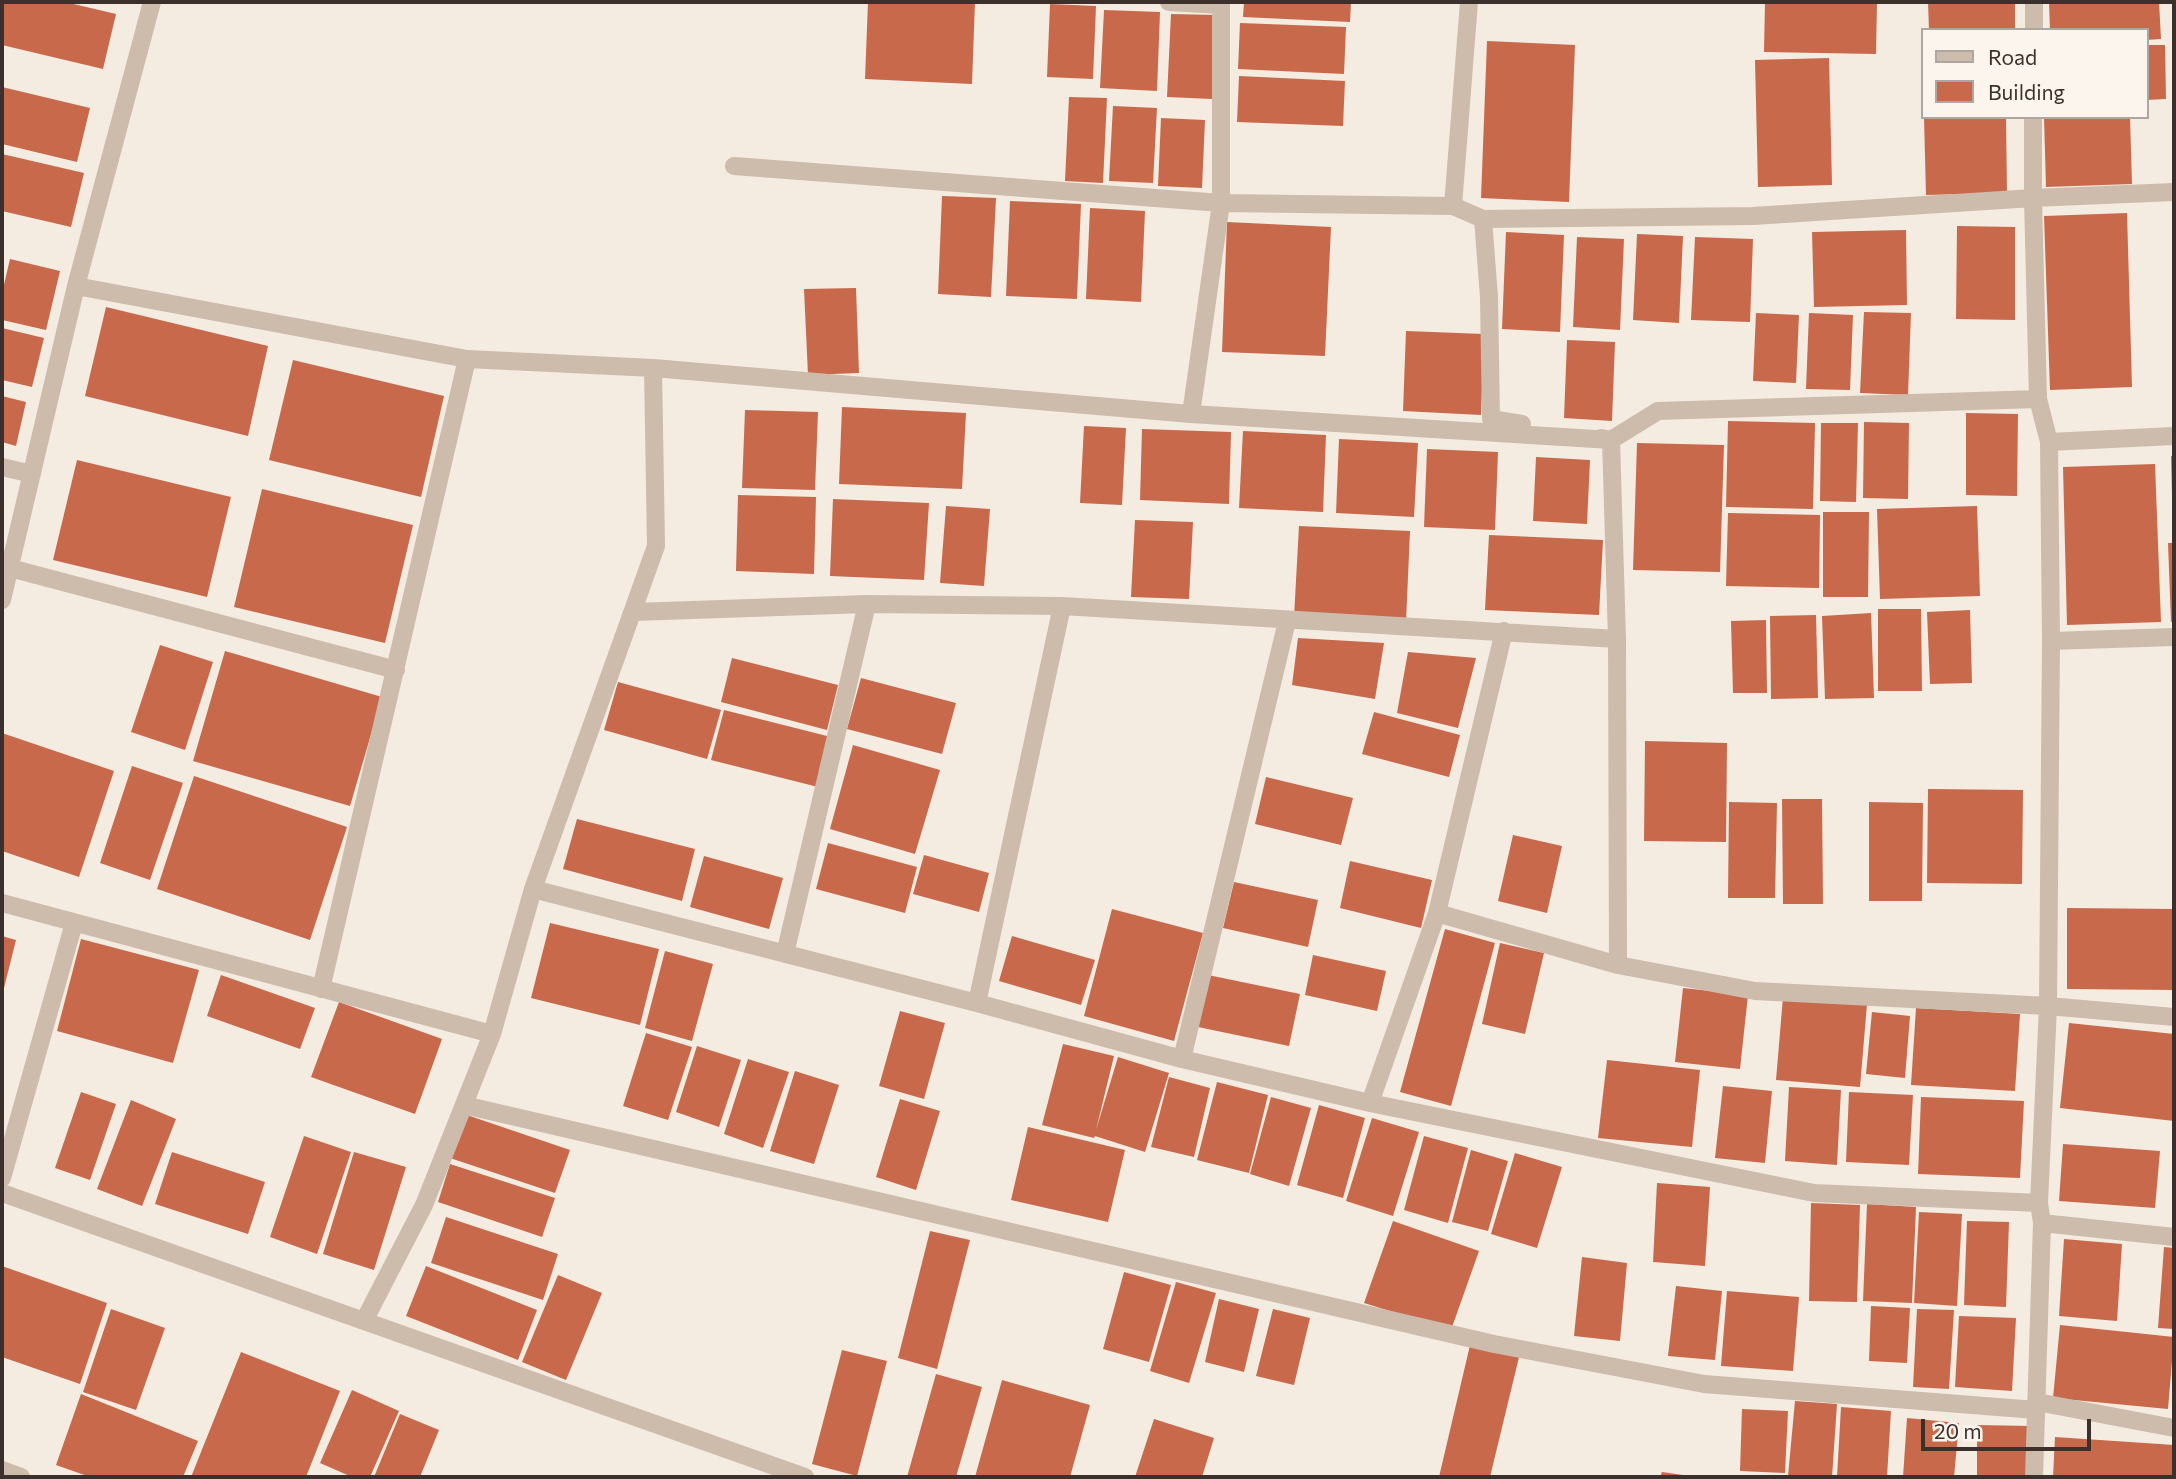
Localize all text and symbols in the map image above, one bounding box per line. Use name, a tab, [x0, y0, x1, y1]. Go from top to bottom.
legend	[1920, 28, 2148, 119]
text: Road	[1988, 44, 2037, 69]
text: Building	[1988, 79, 2065, 104]
scale bar	[1924, 1406, 2094, 1450]
text: 20 m	[1934, 1418, 1982, 1443]

